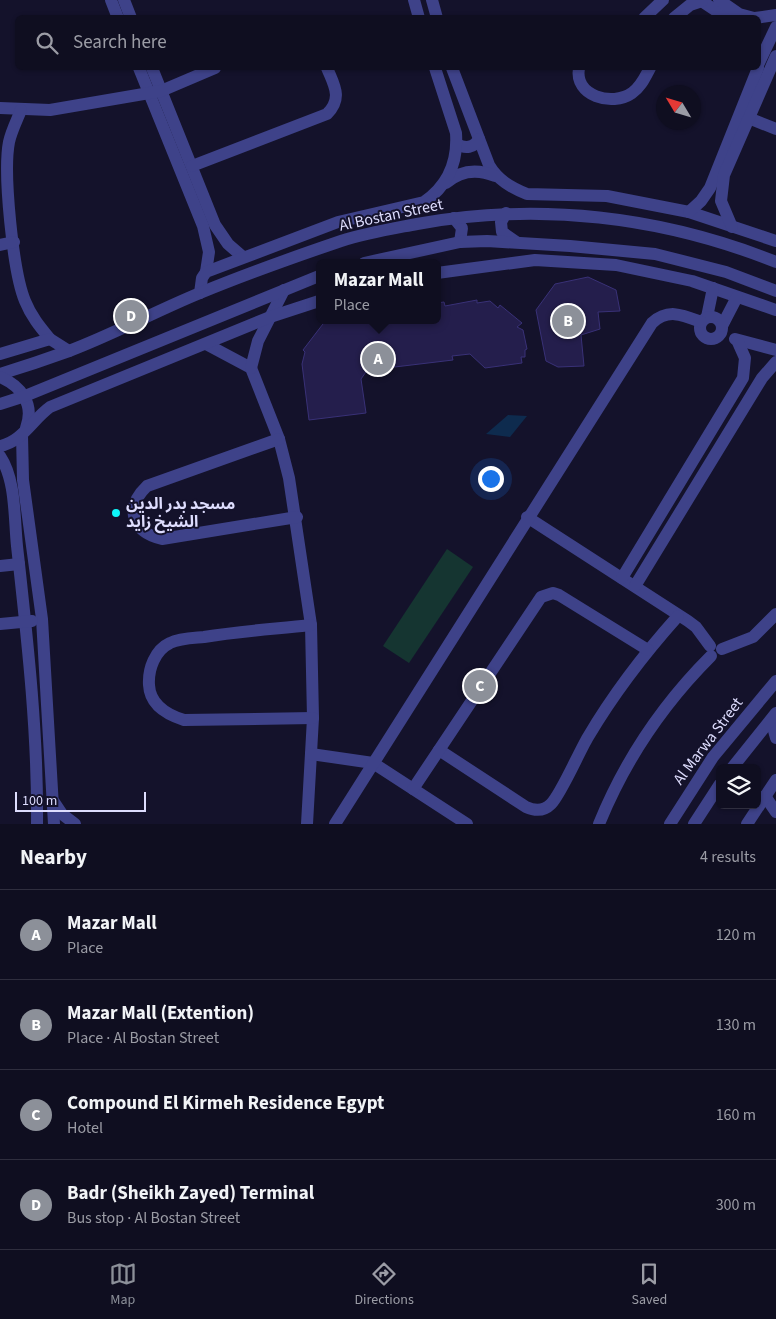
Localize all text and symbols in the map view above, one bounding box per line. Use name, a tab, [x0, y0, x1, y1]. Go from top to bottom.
search box	[15, 15, 761, 70]
icon: search	[33, 29, 61, 57]
text: Search here	[73, 29, 167, 56]
north arrow	[656, 85, 701, 130]
street label: Al Bostan Street	[337, 193, 445, 237]
popup	[316, 259, 441, 324]
text: Mazar Mall	[334, 267, 423, 294]
text: Place	[334, 294, 370, 316]
pin: D	[115, 297, 147, 335]
pin: B	[552, 302, 584, 340]
pin: A	[362, 340, 394, 378]
your location	[478, 466, 504, 492]
place label: مسجد بدر الدين الشيخ زايد	[126, 493, 235, 534]
marker: مسجد بدر الدين الشيخ زايد	[110, 507, 122, 519]
pin: C	[464, 667, 496, 705]
street label: Al Marwa Street	[668, 692, 748, 789]
map controls	[716, 764, 761, 809]
button: layers	[716, 764, 761, 809]
scale bar	[15, 789, 146, 812]
text: 100 m	[22, 791, 57, 811]
text: Nearby	[20, 842, 87, 872]
text: 4 results	[700, 846, 756, 868]
text: Mazar Mall	[67, 910, 157, 937]
text: A	[31, 924, 41, 946]
text: 120 m	[716, 924, 756, 946]
text: Place	[67, 937, 103, 959]
text: Mazar Mall (Extention)	[67, 1000, 254, 1027]
text: B	[31, 1014, 41, 1036]
text: 130 m	[716, 1014, 756, 1036]
text: Place · Al Bostan Street	[67, 1027, 219, 1049]
text: Compound El Kirmeh Residence Egypt	[67, 1090, 384, 1117]
text: C	[31, 1104, 41, 1126]
text: 160 m	[716, 1104, 756, 1126]
text: Hotel	[67, 1117, 103, 1139]
text: Badr (Sheikh Zayed) Terminal	[67, 1180, 314, 1207]
text: D	[31, 1194, 41, 1216]
text: 300 m	[716, 1194, 756, 1216]
text: Bus stop · Al Bostan Street	[67, 1207, 240, 1229]
tab: Map	[109, 1260, 137, 1310]
tab: Directions	[355, 1260, 414, 1310]
tab: Saved	[631, 1260, 667, 1310]

